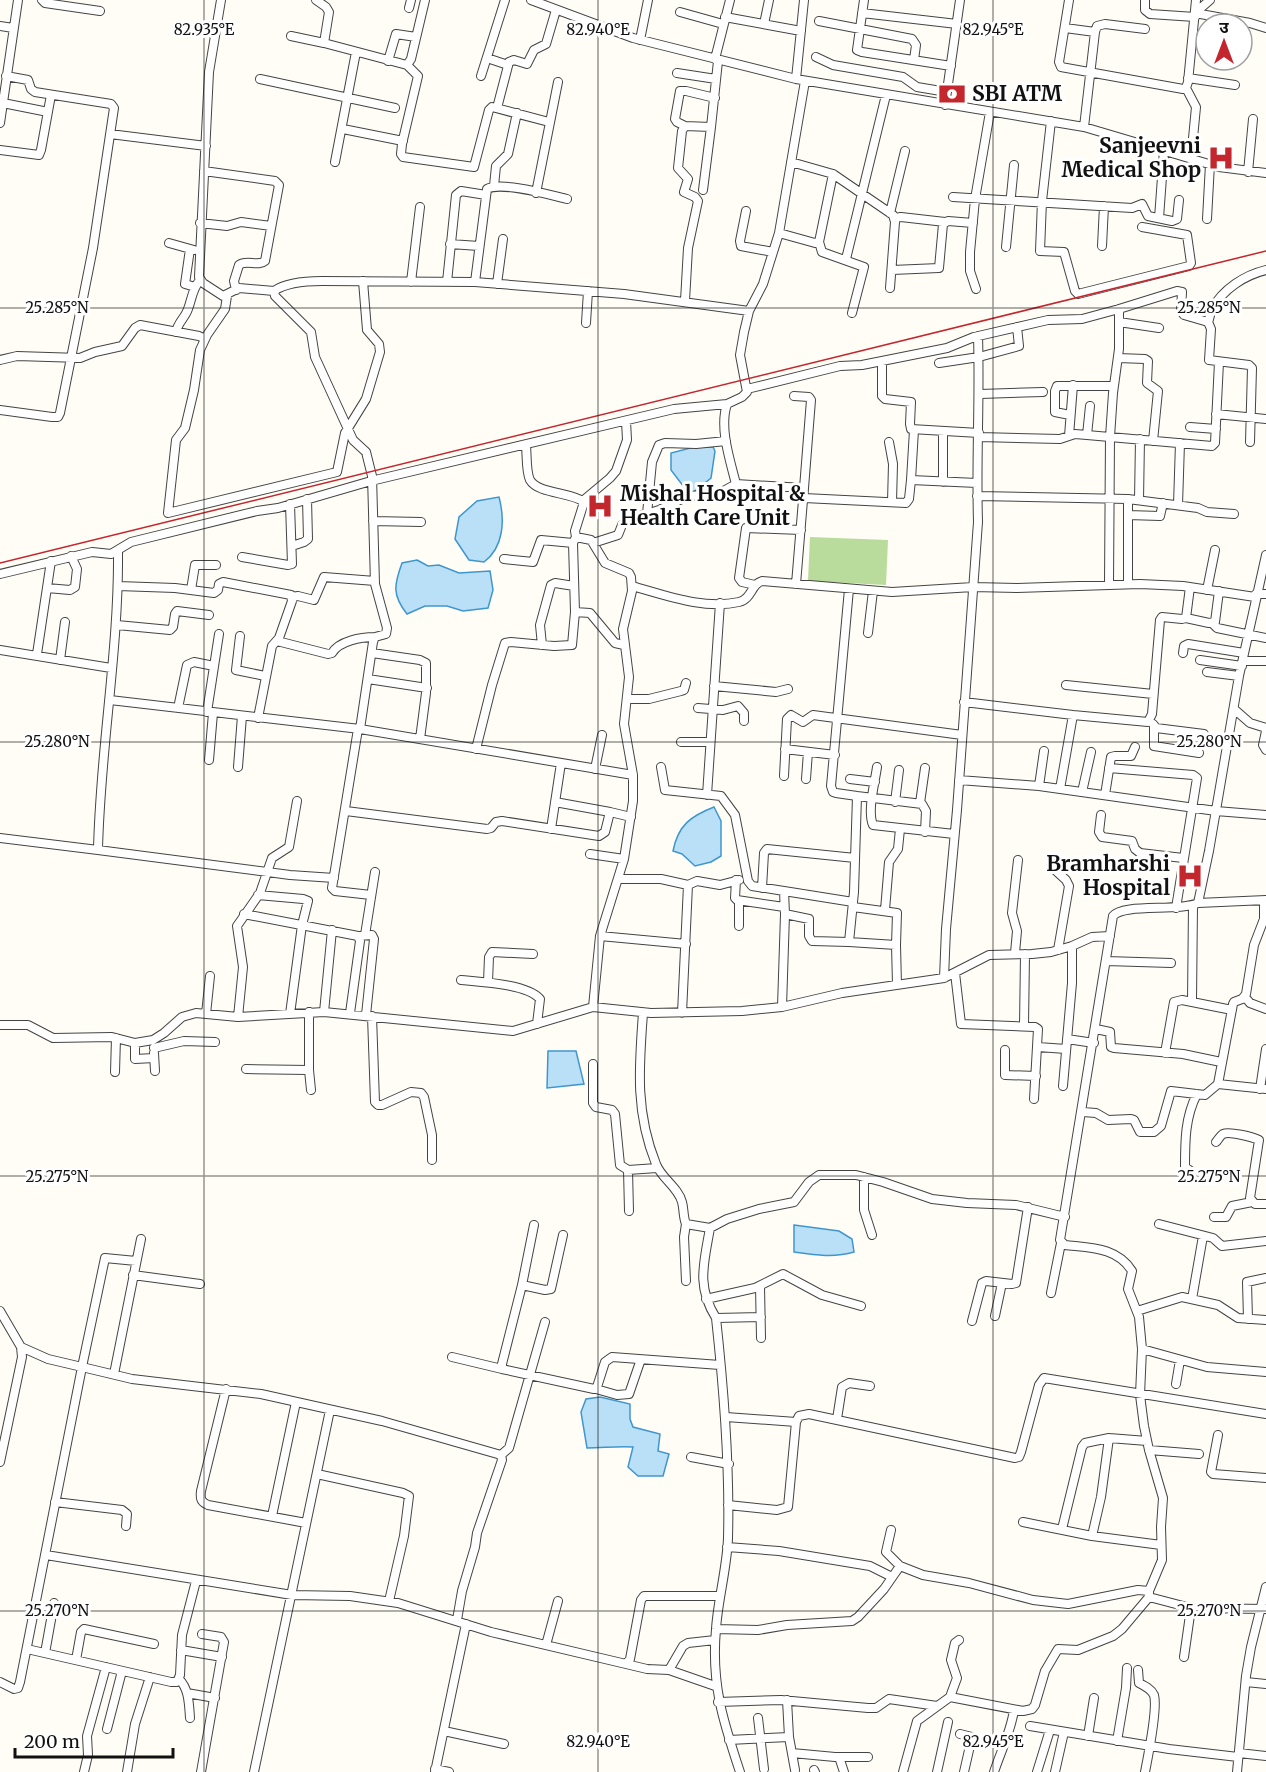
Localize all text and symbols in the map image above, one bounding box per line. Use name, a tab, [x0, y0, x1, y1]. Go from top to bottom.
north arrow	[1194, 12, 1254, 72]
text: उ	[1219, 17, 1229, 37]
text: 82.935°E	[174, 20, 235, 39]
text: 82.940°E	[566, 20, 630, 39]
text: 82.945°E	[962, 20, 1024, 39]
bank icon: SBI ATM	[937, 79, 967, 109]
place label: SBI ATM	[972, 80, 1063, 107]
place label: Sanjeevni Medical Shop	[1062, 132, 1201, 183]
hospital icon: Sanjeevni Medical Shop	[1206, 143, 1236, 173]
text: 25.285°N	[25, 298, 89, 317]
text: 25.285°N	[1177, 298, 1241, 317]
place label: Mishal Hospital & Health Care Unit	[620, 480, 805, 531]
hospital icon: Mishal Hospital & Health Care Unit	[585, 491, 615, 521]
text: 25.280°N	[24, 732, 90, 751]
text: 25.280°N	[1176, 732, 1242, 751]
place label: Bramharshi Hospital	[1046, 850, 1170, 901]
hospital icon: Bramharshi Hospital	[1175, 861, 1205, 891]
text: 25.275°N	[26, 1167, 89, 1186]
text: 25.275°N	[1178, 1167, 1241, 1186]
text: 25.270°N	[25, 1601, 89, 1620]
text: 25.270°N	[1177, 1601, 1241, 1620]
scale bar	[15, 1721, 172, 1759]
text: 200 m	[24, 1730, 80, 1753]
text: 82.940°E	[566, 1732, 630, 1751]
text: 82.945°E	[962, 1732, 1024, 1751]

